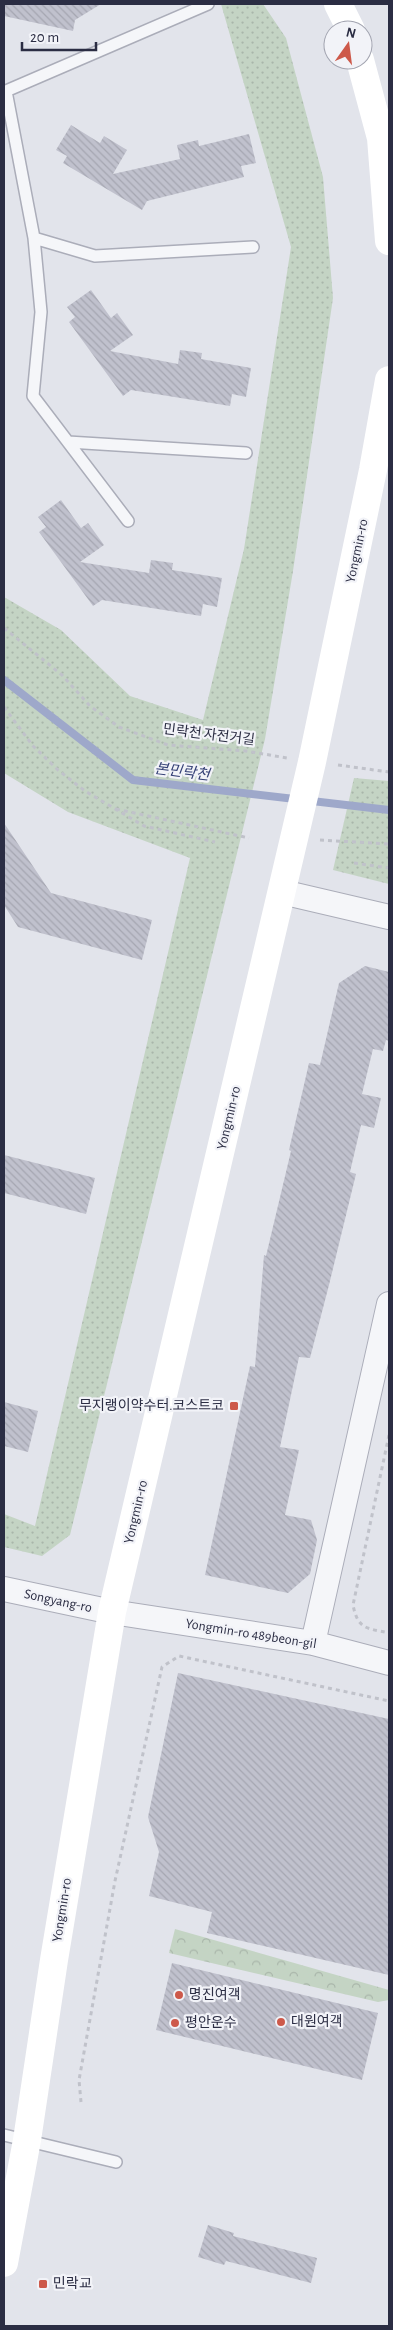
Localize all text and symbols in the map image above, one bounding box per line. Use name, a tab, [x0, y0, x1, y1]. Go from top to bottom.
scale bar	[22, 20, 96, 52]
north arrow	[323, 20, 373, 70]
text: N	[344, 25, 357, 41]
text: 20 m	[30, 30, 59, 45]
street label: Yongmin-ro	[343, 518, 371, 584]
street label: 민락천 자전거길	[162, 720, 256, 748]
water label: 본민락천	[154, 760, 213, 783]
street label: Yongmin-ro	[215, 1085, 243, 1151]
place label: 무지랭이약수터.코스트코	[79, 1398, 224, 1413]
marker: 무지랭이약수터.코스트코	[228, 1400, 240, 1412]
street label: Yongmin-ro	[122, 1479, 150, 1545]
street label: Songyang-ro	[23, 1587, 93, 1615]
street label: Yongmin-ro 489beon-gil	[184, 1617, 318, 1651]
street label: Yongmin-ro	[50, 1877, 74, 1943]
place label: 명진여객	[189, 1987, 241, 2002]
marker: 명진여객	[173, 1989, 185, 2001]
place label: 대원여객	[291, 2014, 343, 2029]
place label: 평안운수	[185, 2015, 237, 2030]
marker: 대원여객	[275, 2016, 287, 2028]
marker: 평안운수	[169, 2017, 181, 2029]
place label: 민락교	[53, 2276, 92, 2291]
marker: 민락교	[37, 2278, 49, 2290]

